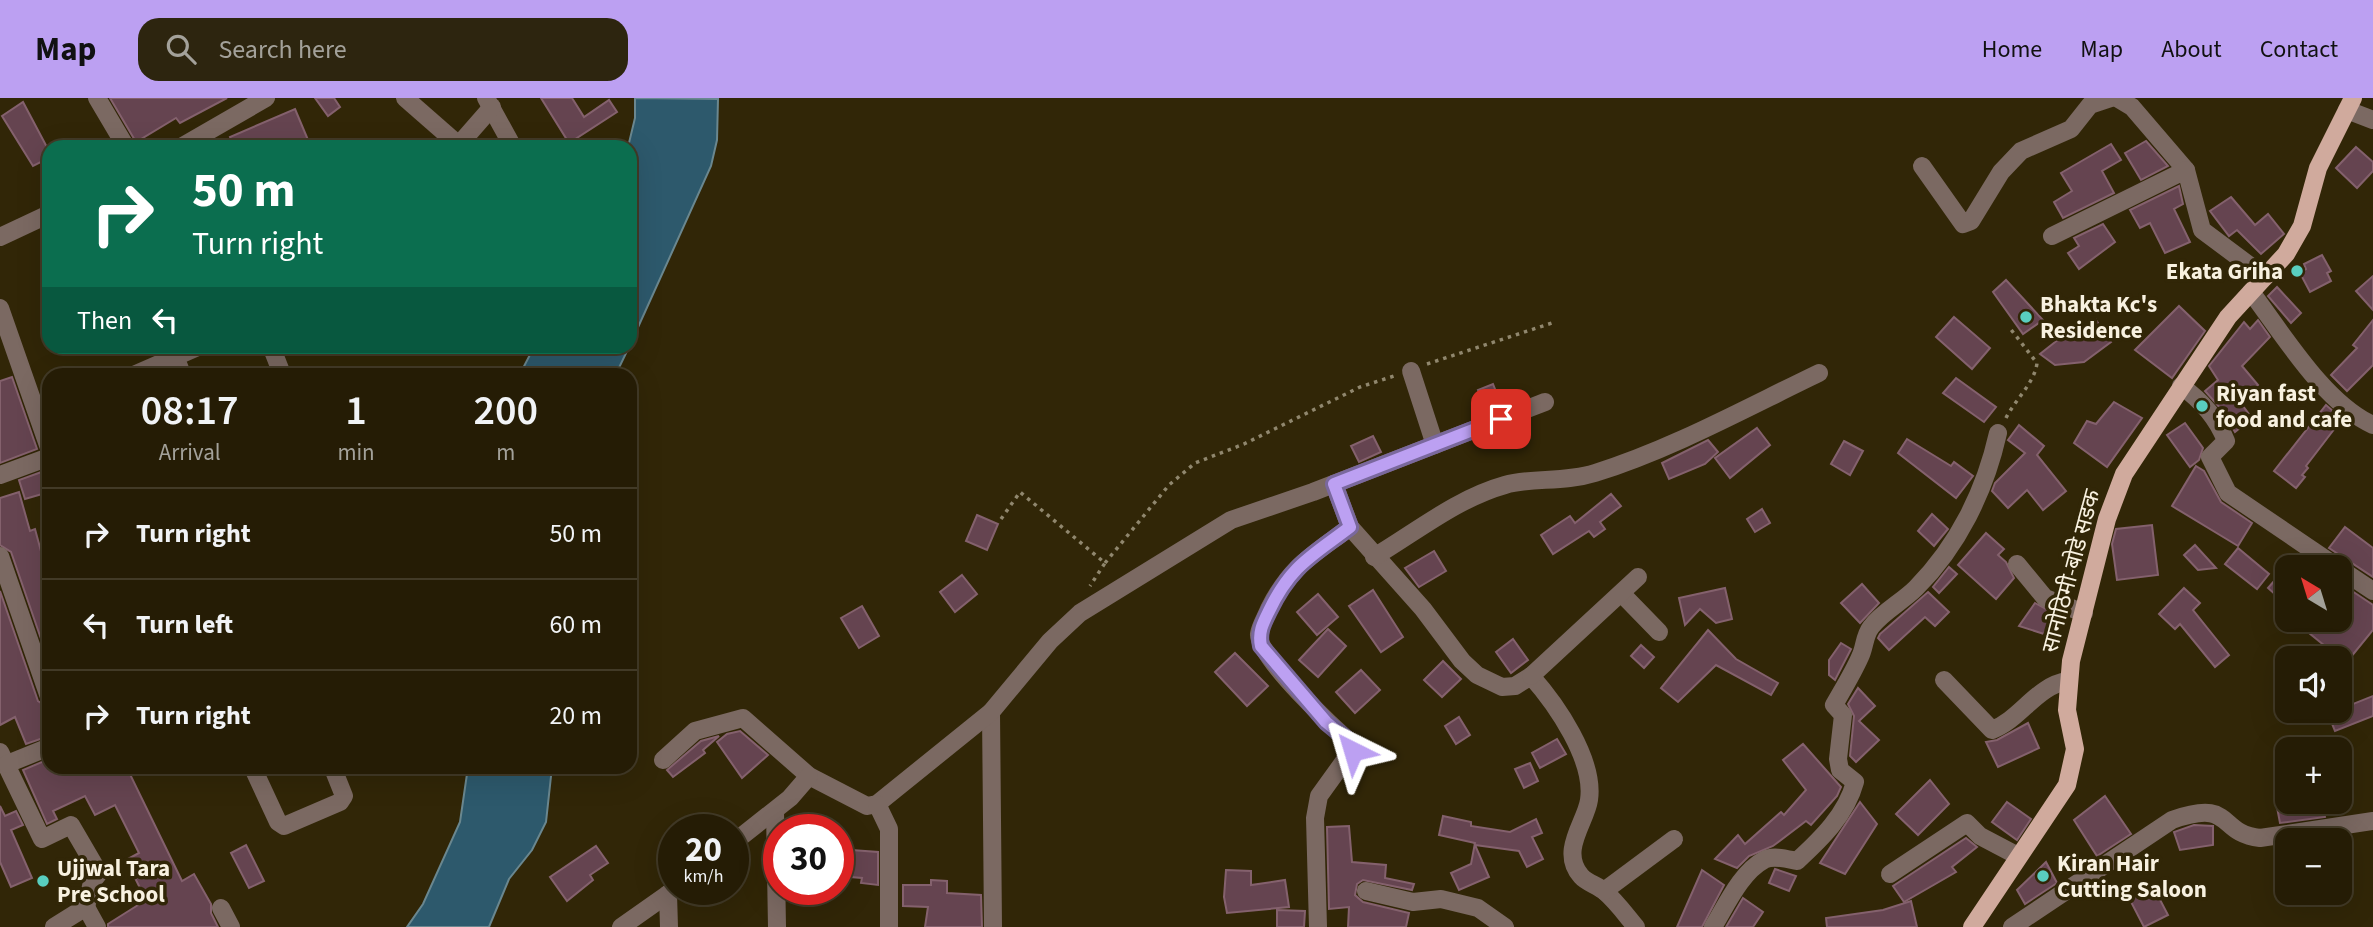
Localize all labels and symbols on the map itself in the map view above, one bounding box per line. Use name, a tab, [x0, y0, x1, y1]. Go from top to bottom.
place label: Ekata Griha	[2166, 255, 2283, 288]
marker: Ekata Griha	[2289, 263, 2305, 279]
place label: Bhakta Kc's Residence	[2040, 288, 2157, 347]
marker: Bhakta Kc's Residence	[2018, 309, 2034, 325]
place label: Riyan fast food and cafe	[2216, 377, 2352, 436]
pin	[1471, 389, 1531, 449]
marker: Riyan fast food and cafe	[2194, 398, 2210, 414]
street label: सानोठिमी-बोडे सडक	[2033, 484, 2109, 656]
north arrow	[2275, 555, 2352, 632]
position arrow	[1316, 714, 1390, 788]
speed limit sign: 30	[763, 814, 854, 905]
place label: Kiran Hair Cutting Saloon	[2057, 847, 2207, 906]
place label: Ujjwal Tara Pre School	[57, 852, 170, 911]
marker: Kiran Hair Cutting Saloon	[2035, 868, 2051, 884]
marker: Ujjwal Tara Pre School	[35, 873, 51, 889]

